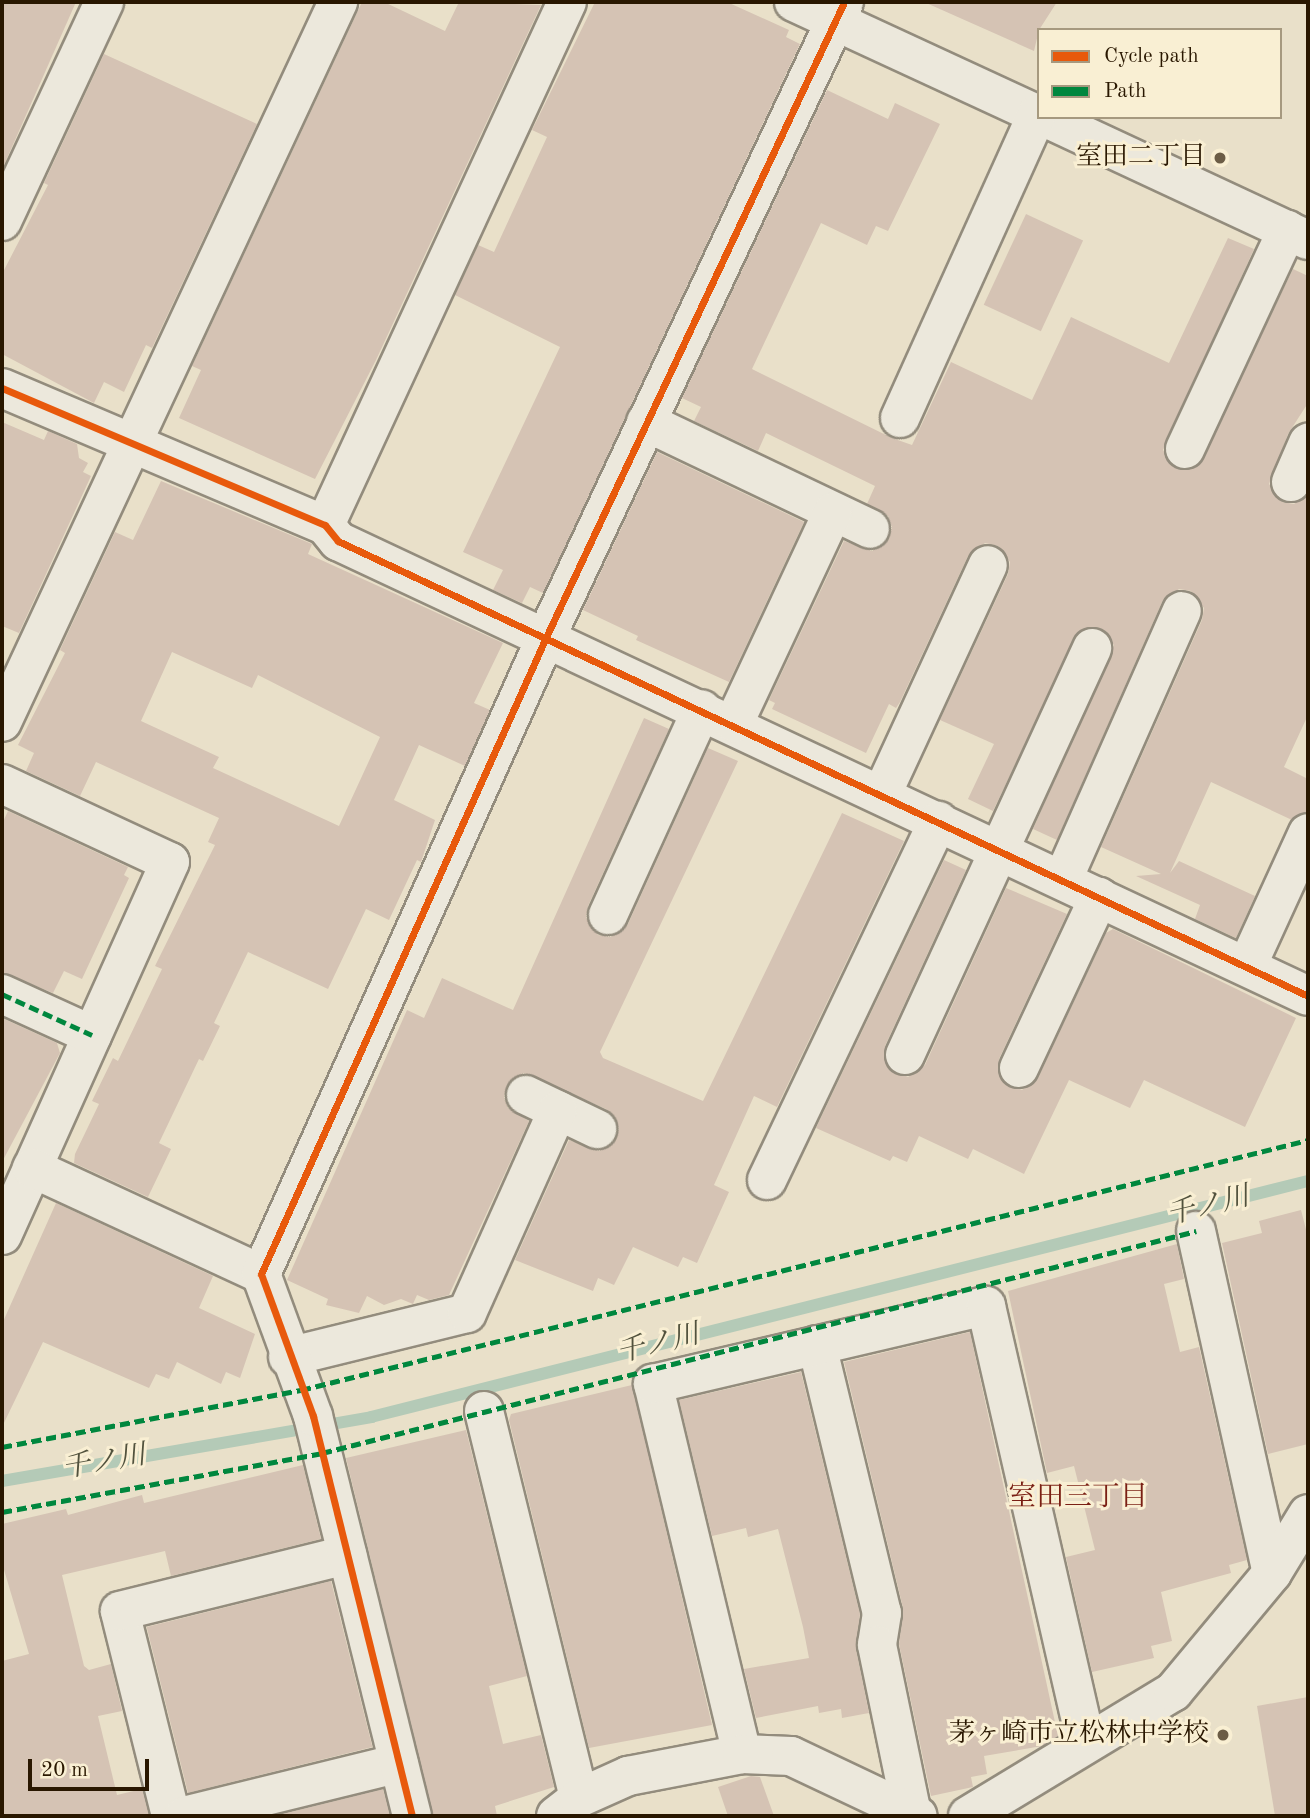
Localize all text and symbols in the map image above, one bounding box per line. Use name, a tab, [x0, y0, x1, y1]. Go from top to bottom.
legend	[1037, 28, 1282, 119]
text: Cycle path	[1104, 46, 1199, 67]
text: Path	[1104, 81, 1147, 102]
place label: 室田二丁目	[1076, 142, 1206, 174]
marker: 室田二丁目	[1212, 150, 1228, 166]
water label: 千ノ川	[1163, 1181, 1253, 1233]
water label: 千ノ川	[613, 1319, 703, 1371]
water label: 千ノ川	[60, 1439, 148, 1487]
district label: 室田三丁目	[1008, 1481, 1148, 1515]
place label: 茅ヶ崎市立松林中学校	[949, 1719, 1209, 1751]
marker: 茅ヶ崎市立松林中学校	[1215, 1727, 1231, 1743]
scale bar	[32, 1744, 152, 1788]
text: 20 m	[41, 1760, 88, 1781]

